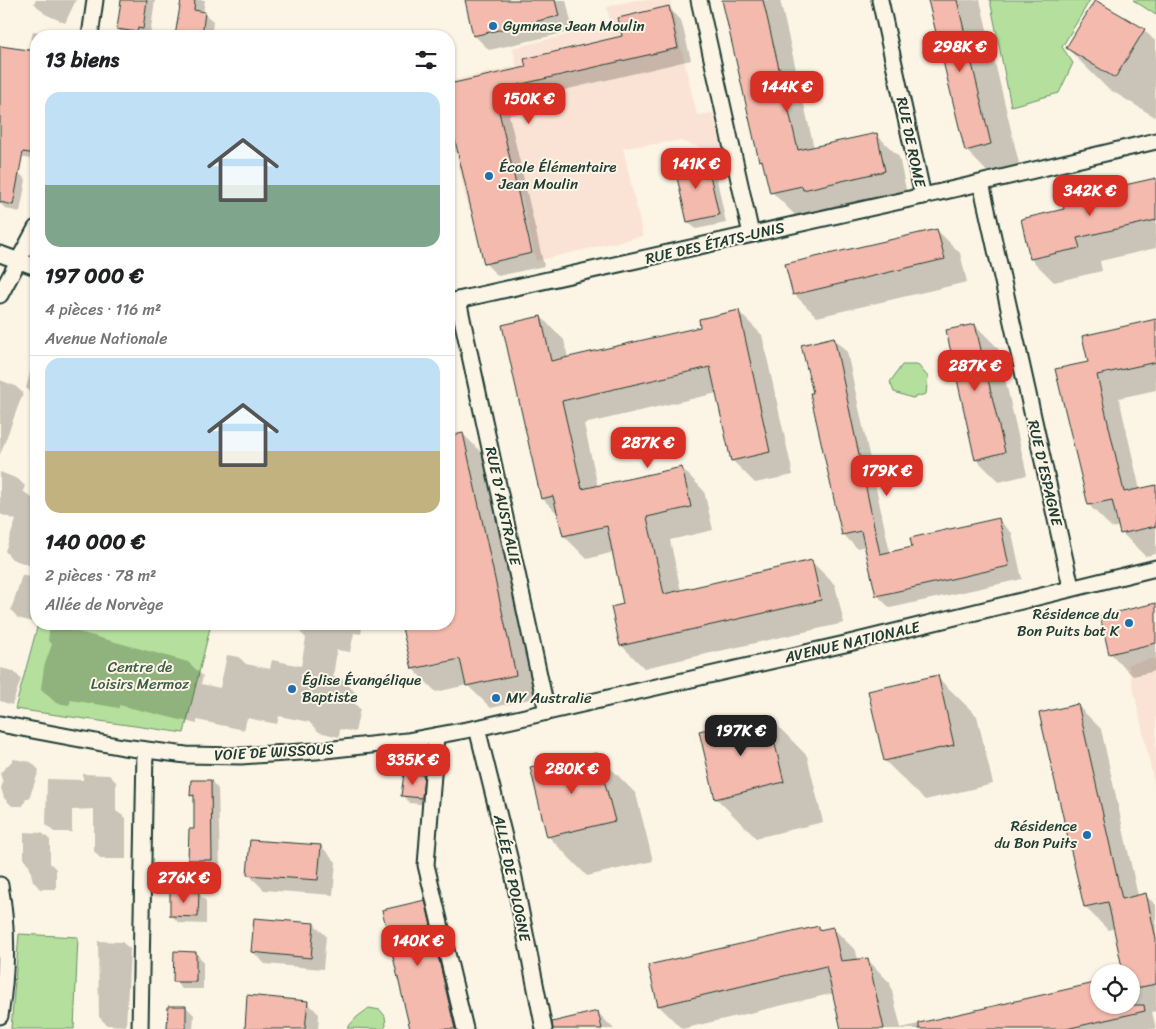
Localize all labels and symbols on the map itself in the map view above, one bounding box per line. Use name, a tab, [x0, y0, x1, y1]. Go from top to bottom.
place label: Gymnase Jean Moulin	[503, 13, 645, 39]
marker: Gymnase Jean Moulin	[487, 20, 499, 32]
pin: 298K €	[919, 30, 1001, 73]
pin: 144K €	[746, 70, 828, 113]
pin: 150K €	[488, 82, 570, 125]
street label: RUE DE ROME	[889, 94, 934, 191]
pin: 141K €	[655, 148, 737, 190]
place label: École Élémentaire Jean Moulin	[498, 154, 617, 197]
marker: École Élémentaire Jean Moulin	[483, 170, 495, 182]
pin: 342K €	[1049, 174, 1131, 217]
street label: RUE DES ÉTATS-UNIS	[643, 214, 788, 272]
pin: 287K €	[934, 350, 1016, 392]
street label: RUE D'ESPAGNE	[1020, 417, 1070, 530]
pin: 287K €	[607, 426, 689, 469]
street label: RUE D'AUSTRALIE	[478, 444, 529, 569]
pin: 179K €	[846, 454, 928, 497]
place label: Résidence du Bon Puits bat K	[1017, 601, 1120, 644]
street label: AVENUE NATIONALE	[781, 613, 924, 670]
marker: Résidence du Bon Puits bat K	[1123, 617, 1135, 629]
park label: Centre de Loisirs Mermoz	[91, 654, 190, 697]
place label: Église Évangélique Baptiste	[302, 667, 421, 710]
marker: Église Évangélique Baptiste	[286, 683, 298, 695]
place label: MY Australie	[506, 685, 592, 711]
marker: MY Australie	[490, 692, 502, 704]
pin: 197K €	[700, 714, 782, 757]
street label: VOIE DE WISSOUS	[214, 736, 334, 768]
pin: 335K €	[372, 744, 454, 786]
pin: 280K €	[531, 752, 613, 795]
street label: ALLÉE DE POLOGNE	[486, 811, 538, 945]
place label: Résidence du Bon Puits	[994, 813, 1077, 856]
marker: Résidence du Bon Puits	[1081, 829, 1093, 841]
pin: 276K €	[143, 862, 225, 904]
pin: 140K €	[377, 924, 459, 967]

